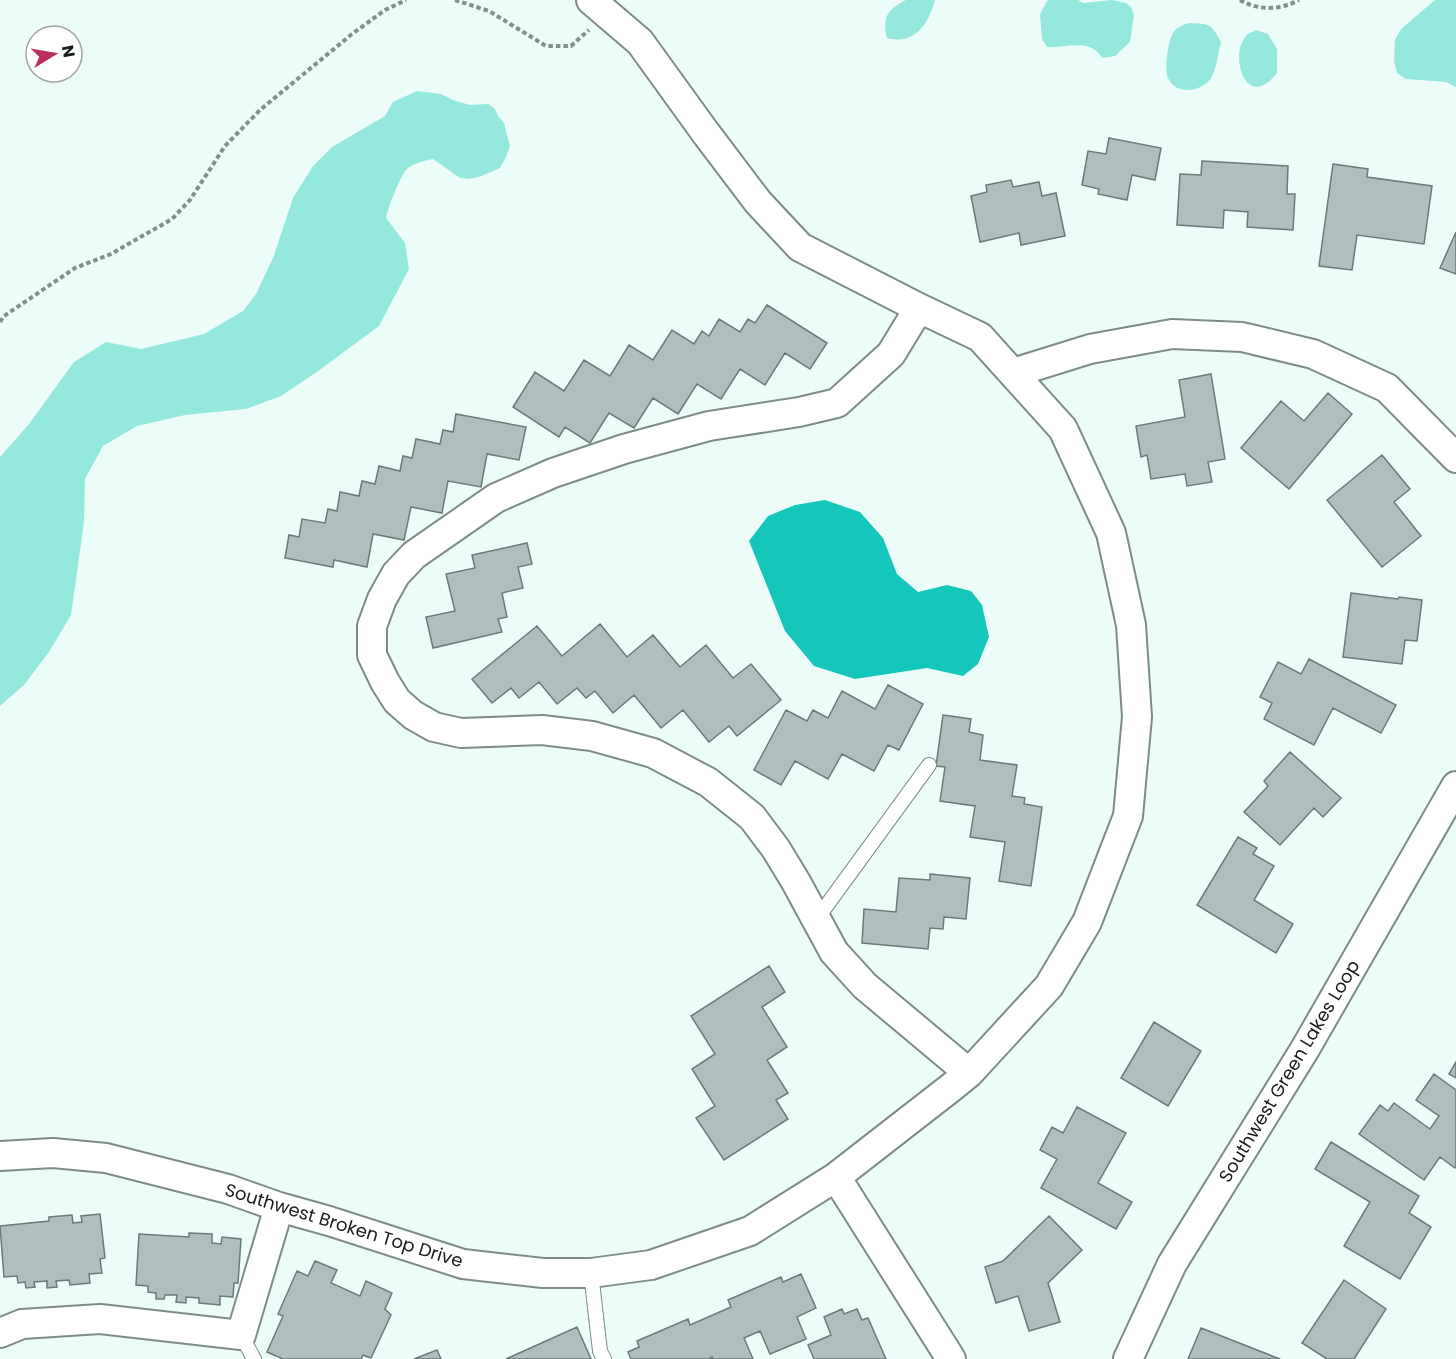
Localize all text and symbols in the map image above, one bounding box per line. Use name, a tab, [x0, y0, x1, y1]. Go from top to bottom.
north arrow	[24, 24, 84, 84]
text: N	[56, 43, 81, 59]
street label: Southwest Green Lakes Loop	[1213, 955, 1365, 1187]
street label: Southwest Broken Top Drive	[222, 1177, 466, 1273]

